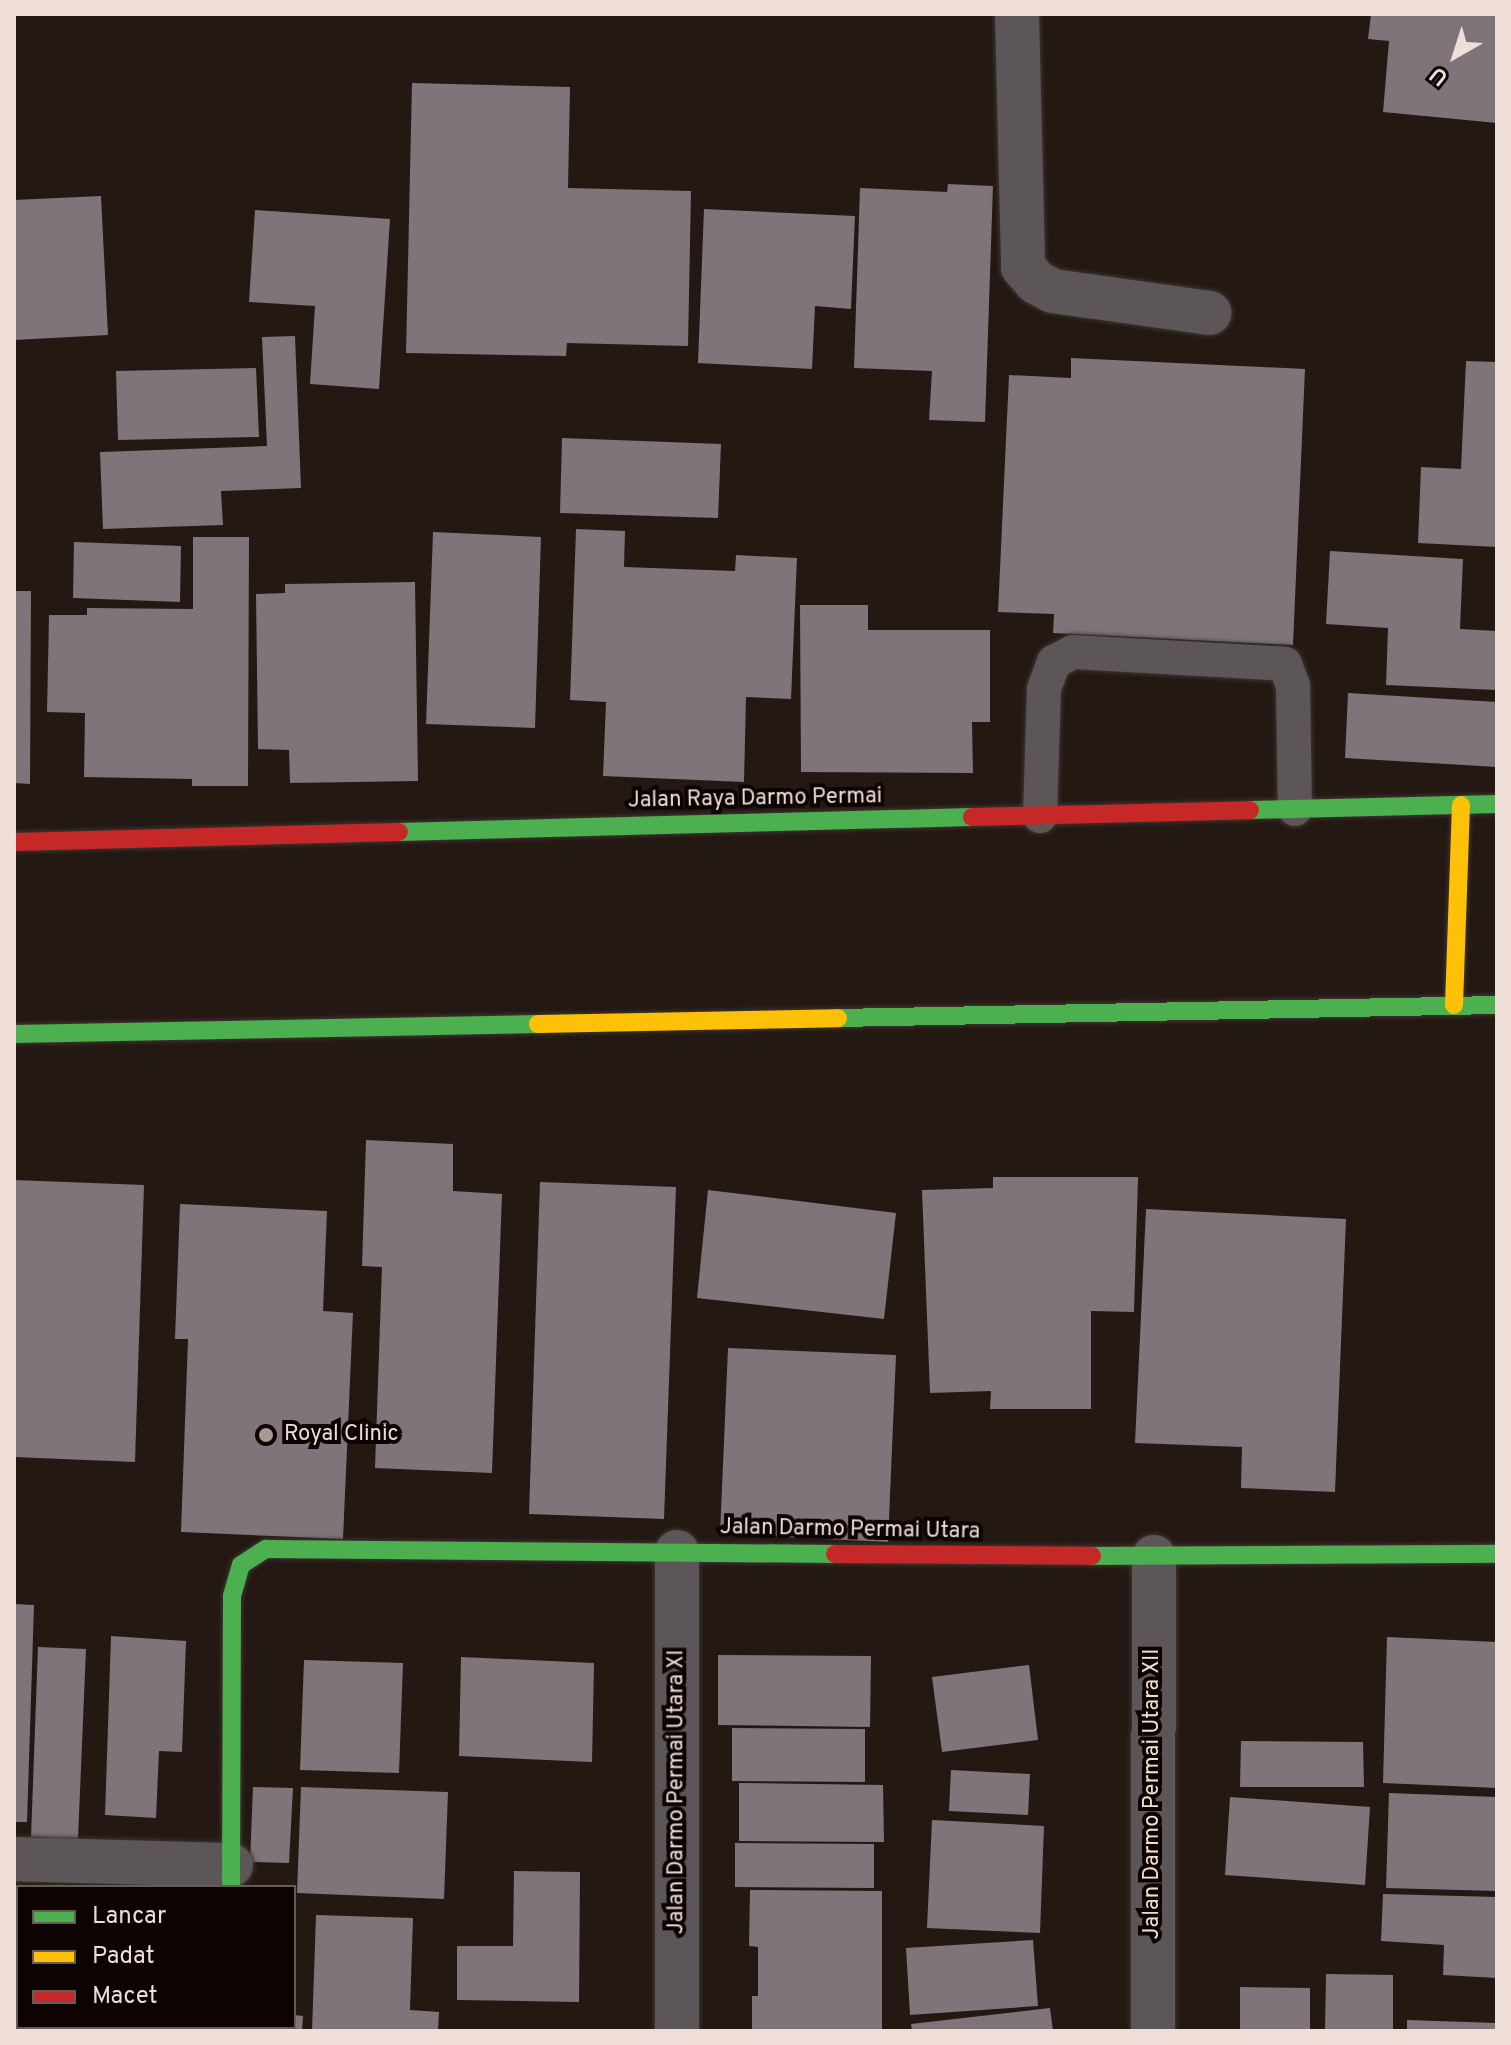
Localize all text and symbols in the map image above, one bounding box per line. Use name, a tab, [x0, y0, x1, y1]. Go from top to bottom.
north arrow	[1415, 16, 1495, 96]
text: U	[1425, 60, 1454, 90]
street label: Jalan Raya Darmo Permai	[628, 784, 882, 814]
place label: Royal Clinic	[284, 1422, 399, 1448]
marker: Royal Clinic	[255, 1424, 277, 1446]
street label: Jalan Darmo Permai Utara	[720, 1515, 980, 1545]
street label: Jalan Darmo Permai Utara XII	[1140, 1649, 1166, 1939]
street label: Jalan Darmo Permai Utara XI	[664, 1650, 690, 1934]
legend	[16, 1885, 296, 2029]
text: Lancar	[92, 1902, 166, 1932]
text: Padat	[92, 1942, 154, 1972]
text: Macet	[92, 1982, 158, 2012]

